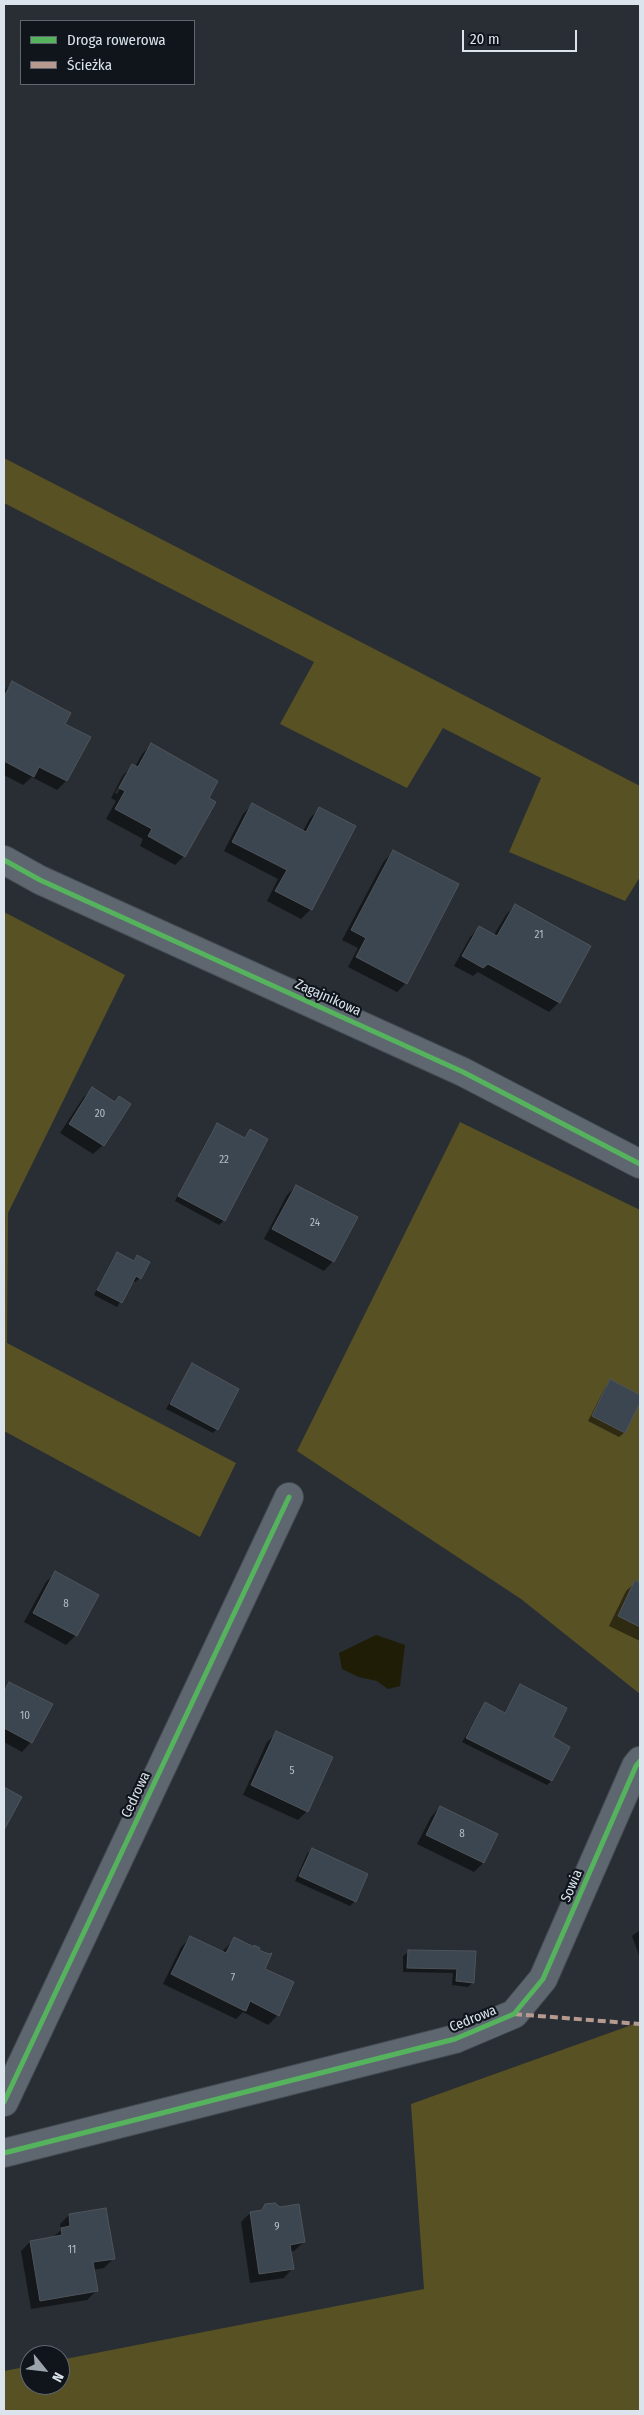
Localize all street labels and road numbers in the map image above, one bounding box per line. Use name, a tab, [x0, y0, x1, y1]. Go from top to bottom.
street label: Zagajnikowa	[293, 976, 363, 1020]
street label: Cedrowa	[118, 1769, 154, 1821]
street label: Sowia	[558, 1867, 586, 1905]
street label: Cedrowa	[447, 2002, 499, 2036]

